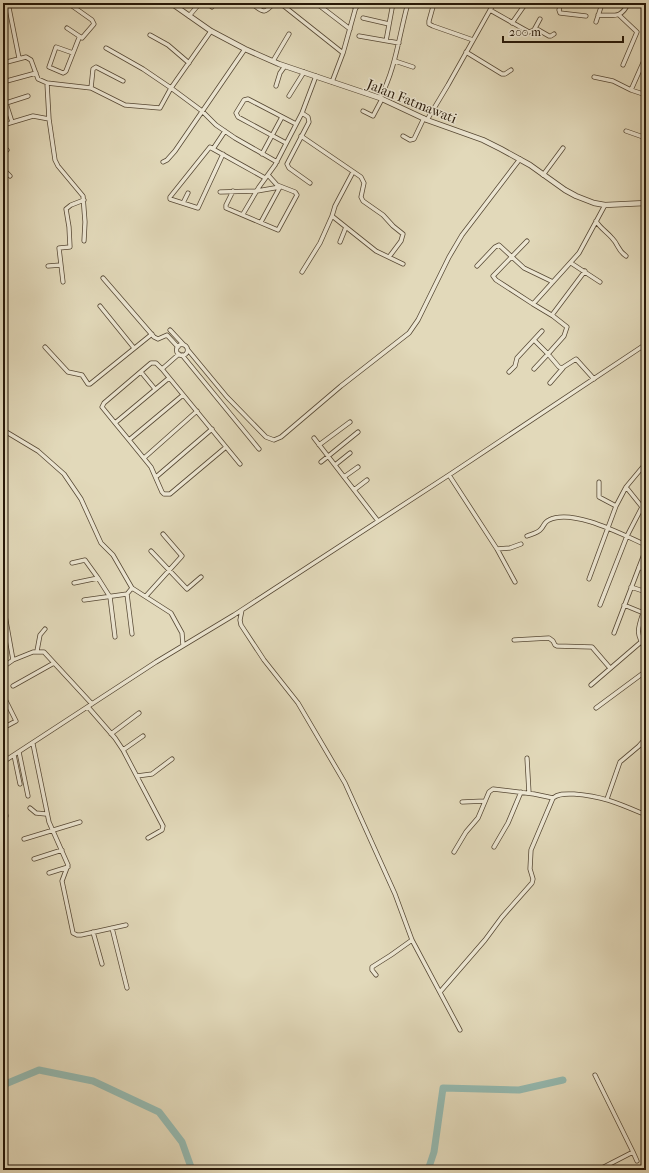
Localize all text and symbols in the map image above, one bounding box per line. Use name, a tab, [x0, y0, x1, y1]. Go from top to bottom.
scale bar	[503, 18, 623, 44]
text: 200 m	[509, 25, 541, 39]
street label: Jalan Fatmawati	[363, 75, 459, 127]

